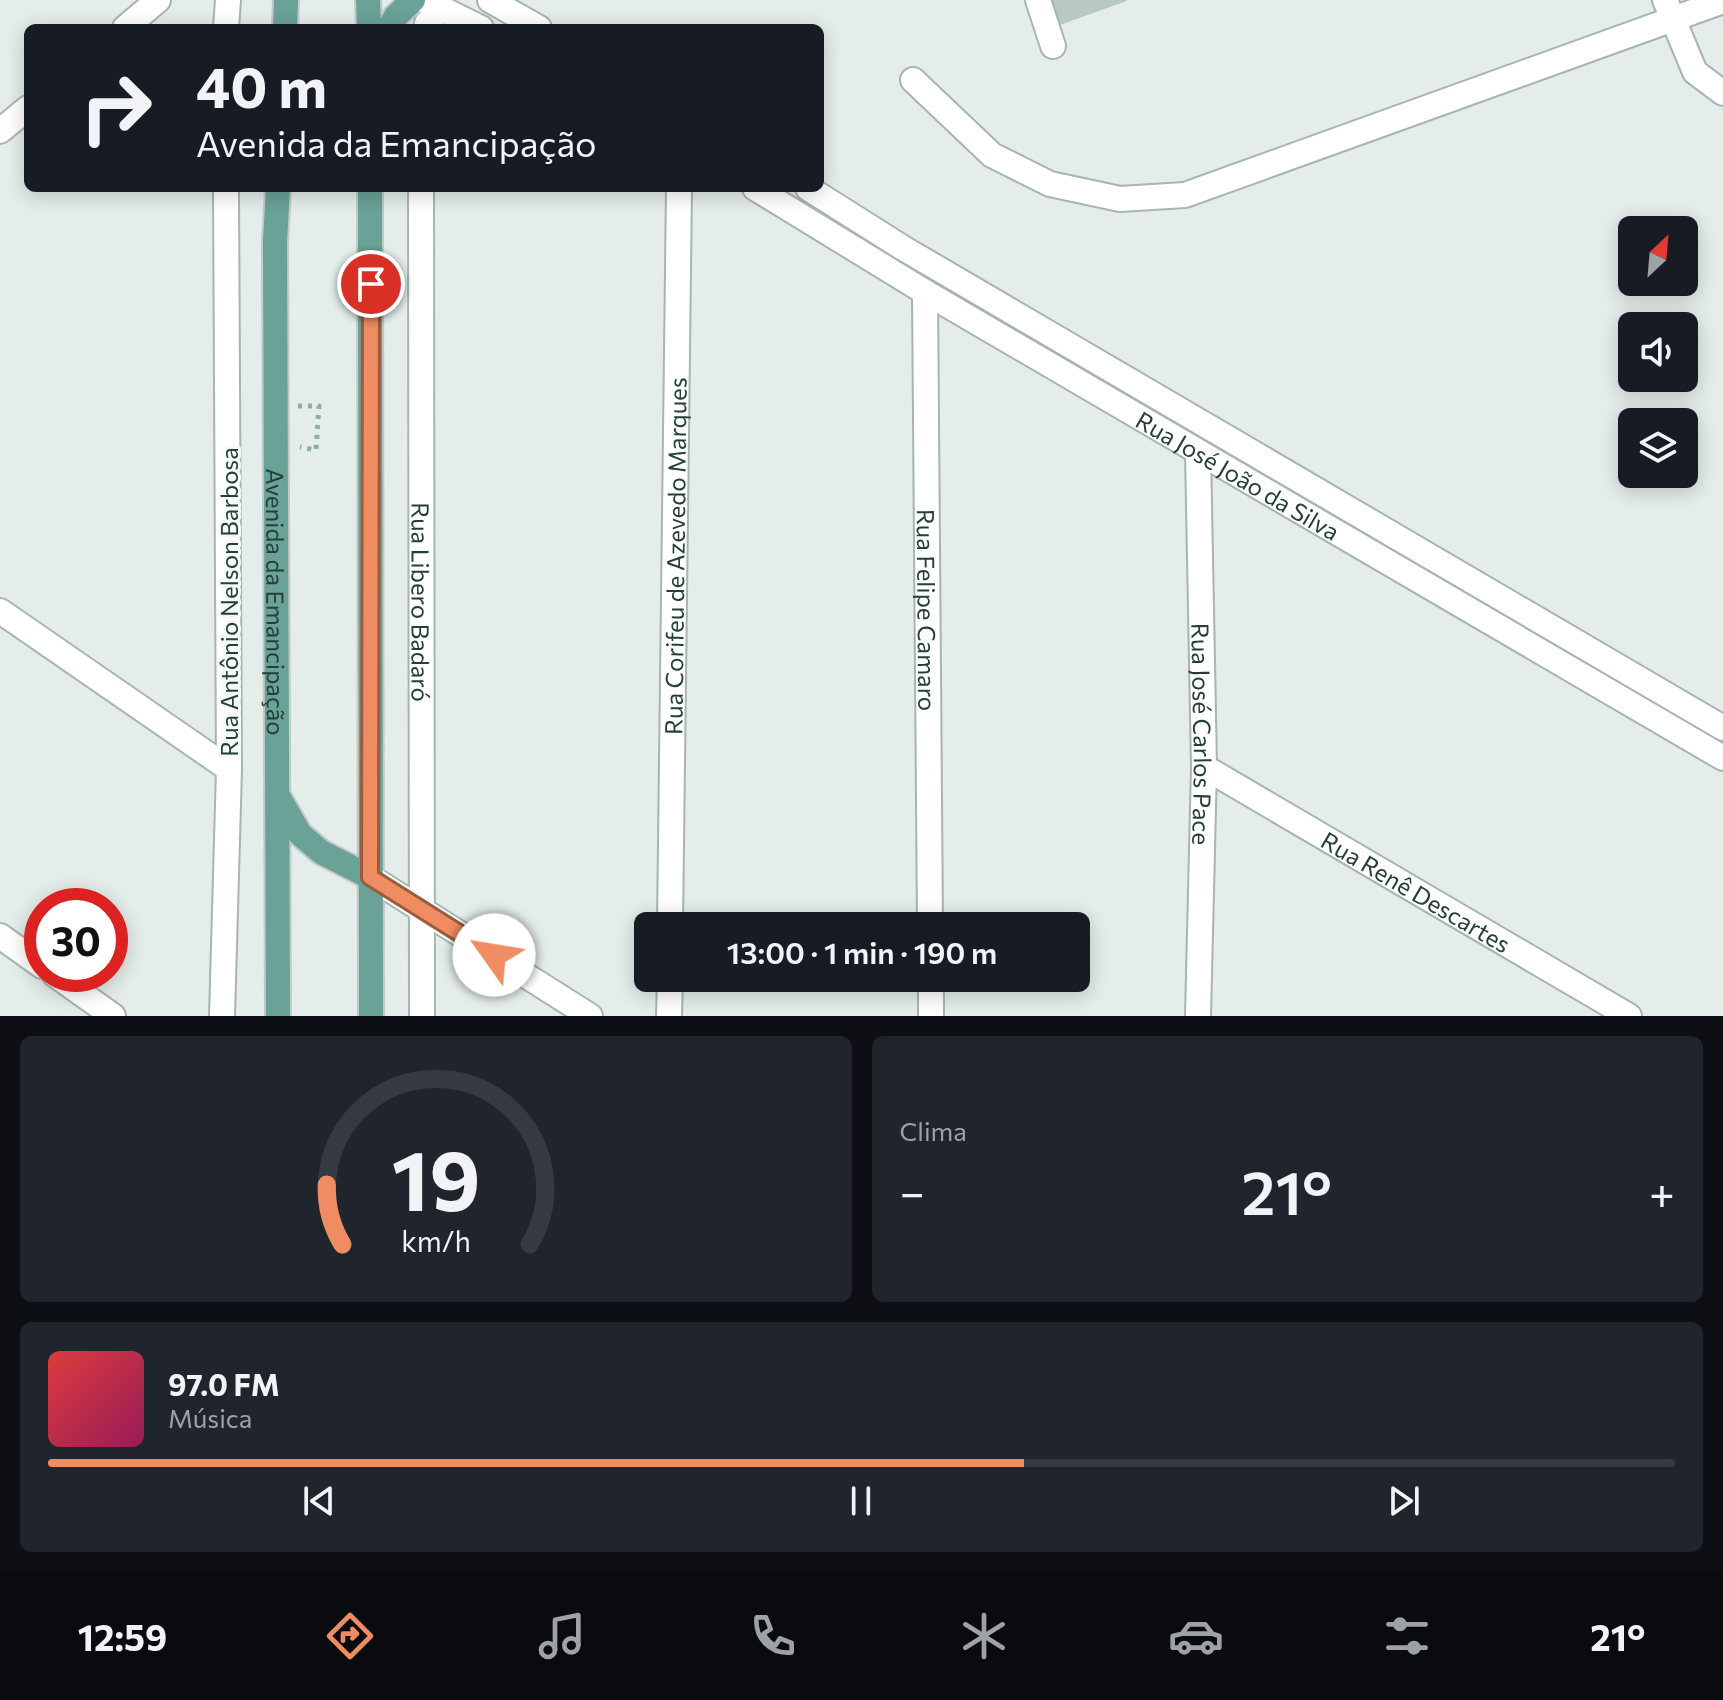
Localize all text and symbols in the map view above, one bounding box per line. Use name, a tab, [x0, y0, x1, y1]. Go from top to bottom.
text: 40 m	[196, 51, 327, 120]
icon: right	[64, 56, 168, 160]
text: Avenida da Emancipação	[196, 120, 597, 164]
north arrow	[1618, 216, 1698, 296]
map controls	[1618, 216, 1698, 488]
pin	[337, 250, 405, 318]
icon: arrive	[349, 262, 393, 306]
button: sound	[1618, 312, 1698, 392]
street label: Rua Corifeu de Azevedo Marques	[658, 377, 691, 735]
street label: Rua José João da Silva	[1131, 404, 1345, 546]
button: layers	[1618, 408, 1698, 488]
street label: Rua Antônio Nelson Barbosa	[214, 447, 243, 757]
street label: Avenida da Emancipação	[261, 468, 291, 736]
street label: Rua Libero Badaró	[407, 502, 436, 702]
street label: Rua Felipe Camaro	[912, 509, 943, 711]
street label: Rua José Carlos Pace	[1187, 623, 1219, 845]
street label: Rua Renê Descartes	[1317, 825, 1516, 958]
speed limit sign: 30	[24, 888, 128, 992]
position arrow	[452, 913, 536, 997]
text: 13:00 · 1 min · 190 m	[727, 933, 997, 970]
text: Clima	[900, 1115, 967, 1146]
text: 19	[391, 1126, 480, 1228]
text: 21°	[1242, 1154, 1332, 1227]
text: −	[900, 1164, 925, 1218]
text: +	[1649, 1164, 1675, 1218]
text: km/h	[401, 1223, 471, 1258]
text: 97.0 FM	[168, 1365, 280, 1402]
text: Música	[168, 1402, 252, 1433]
icon: previous	[297, 1479, 341, 1523]
icon: pause	[839, 1479, 883, 1523]
icon: next	[1382, 1479, 1426, 1523]
icon: directions	[322, 1608, 378, 1664]
icon: music	[534, 1608, 590, 1664]
icon: phone	[745, 1608, 801, 1664]
icon: climate	[956, 1608, 1012, 1664]
icon: car	[1168, 1608, 1224, 1664]
icon: filters	[1379, 1608, 1435, 1664]
text: 12:59	[78, 1614, 167, 1658]
text: 21°	[1590, 1614, 1645, 1658]

